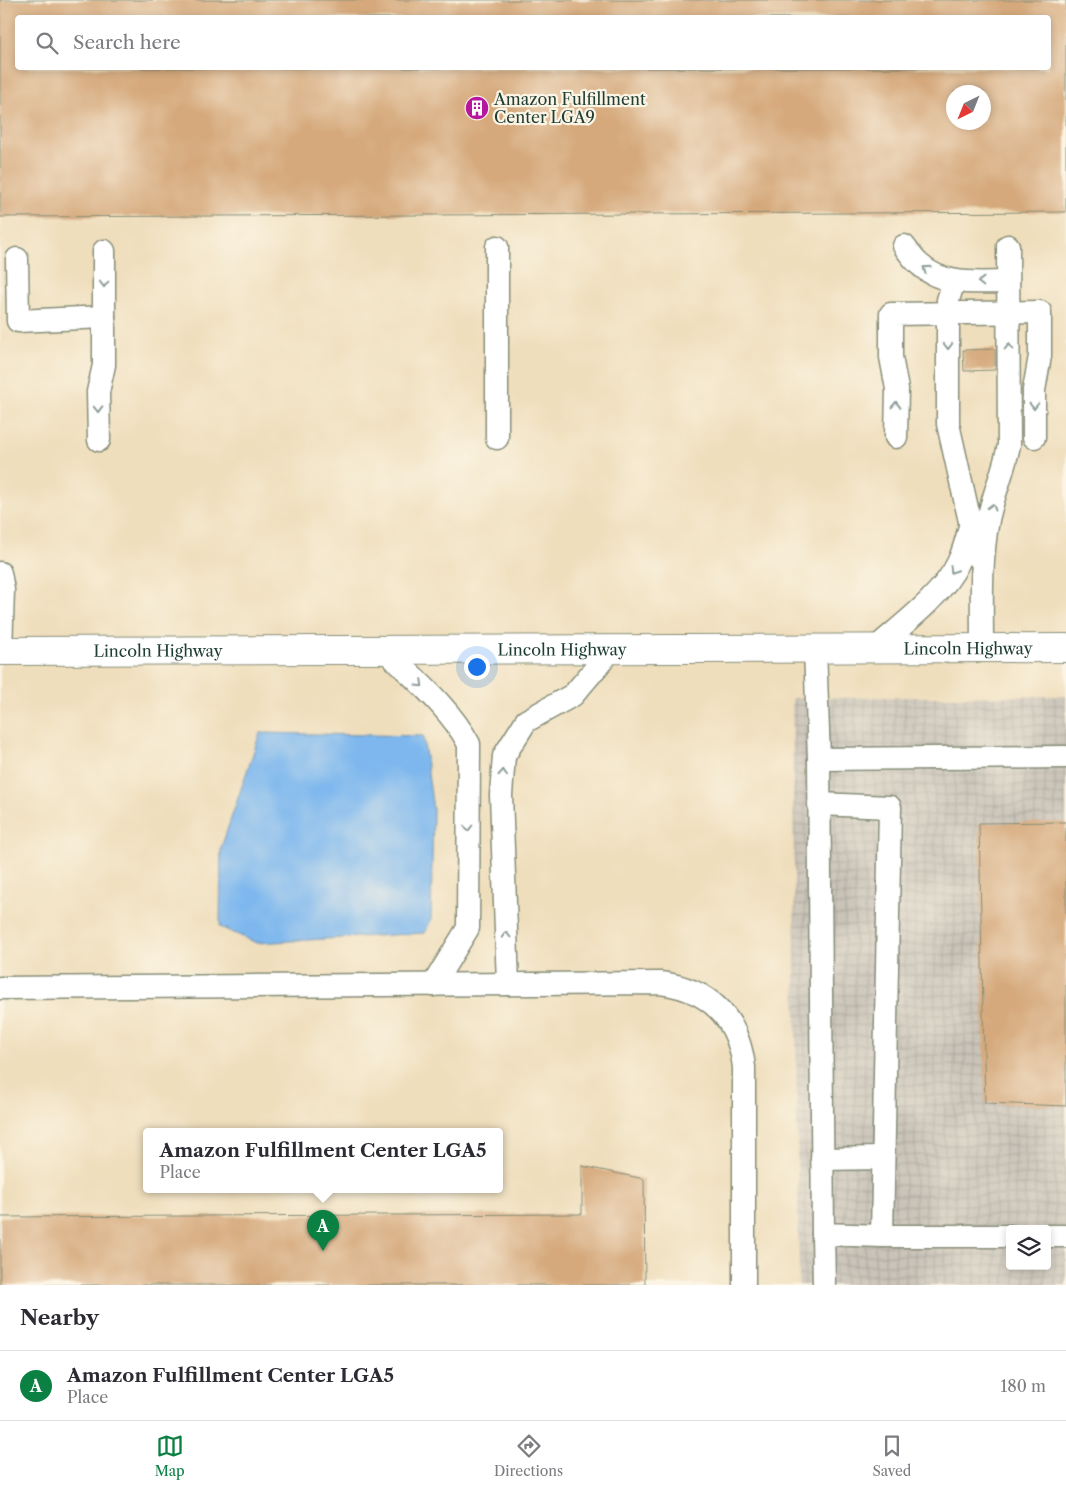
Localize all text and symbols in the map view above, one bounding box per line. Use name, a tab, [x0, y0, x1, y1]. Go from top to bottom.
search box	[15, 15, 1051, 70]
icon: search	[33, 29, 61, 57]
text: Search here	[73, 31, 181, 54]
north arrow	[946, 85, 991, 130]
place label: Amazon Fulfillment Center LGA9	[493, 89, 646, 127]
building icon: Amazon Fulfillment Center LGA9	[464, 95, 490, 121]
one-way arrow	[922, 266, 932, 275]
one-way arrow	[977, 277, 984, 287]
one-way arrow	[99, 281, 109, 289]
one-way arrow	[943, 343, 953, 351]
one-way arrow	[1004, 343, 1014, 350]
one-way arrow	[891, 401, 902, 409]
one-way arrow	[1029, 402, 1039, 410]
one-way arrow	[93, 405, 104, 413]
one-way arrow	[986, 503, 996, 511]
one-way arrow	[950, 565, 960, 574]
street label: Lincoln Highway	[903, 638, 1034, 658]
street label: Lincoln Highway	[497, 639, 628, 660]
street label: Lincoln Highway	[93, 640, 224, 661]
your location	[464, 654, 490, 680]
one-way arrow	[414, 678, 423, 687]
one-way arrow	[497, 768, 508, 776]
one-way arrow	[463, 825, 474, 833]
one-way arrow	[501, 931, 511, 938]
popup	[143, 1128, 503, 1193]
text: Amazon Fulfillment Center LGA5	[159, 1139, 487, 1162]
text: Place	[159, 1162, 201, 1182]
pin: A	[307, 1210, 339, 1251]
map controls	[1006, 1225, 1051, 1270]
button: layers	[1006, 1225, 1051, 1270]
text: Nearby	[20, 1305, 99, 1330]
text: Amazon Fulfillment Center LGA5	[67, 1364, 394, 1387]
text: A	[30, 1376, 42, 1396]
text: 180 m	[1000, 1376, 1046, 1396]
text: Place	[67, 1387, 108, 1407]
tab: Map	[155, 1432, 185, 1480]
tab: Directions	[494, 1432, 563, 1480]
tab: Saved	[872, 1432, 911, 1480]

